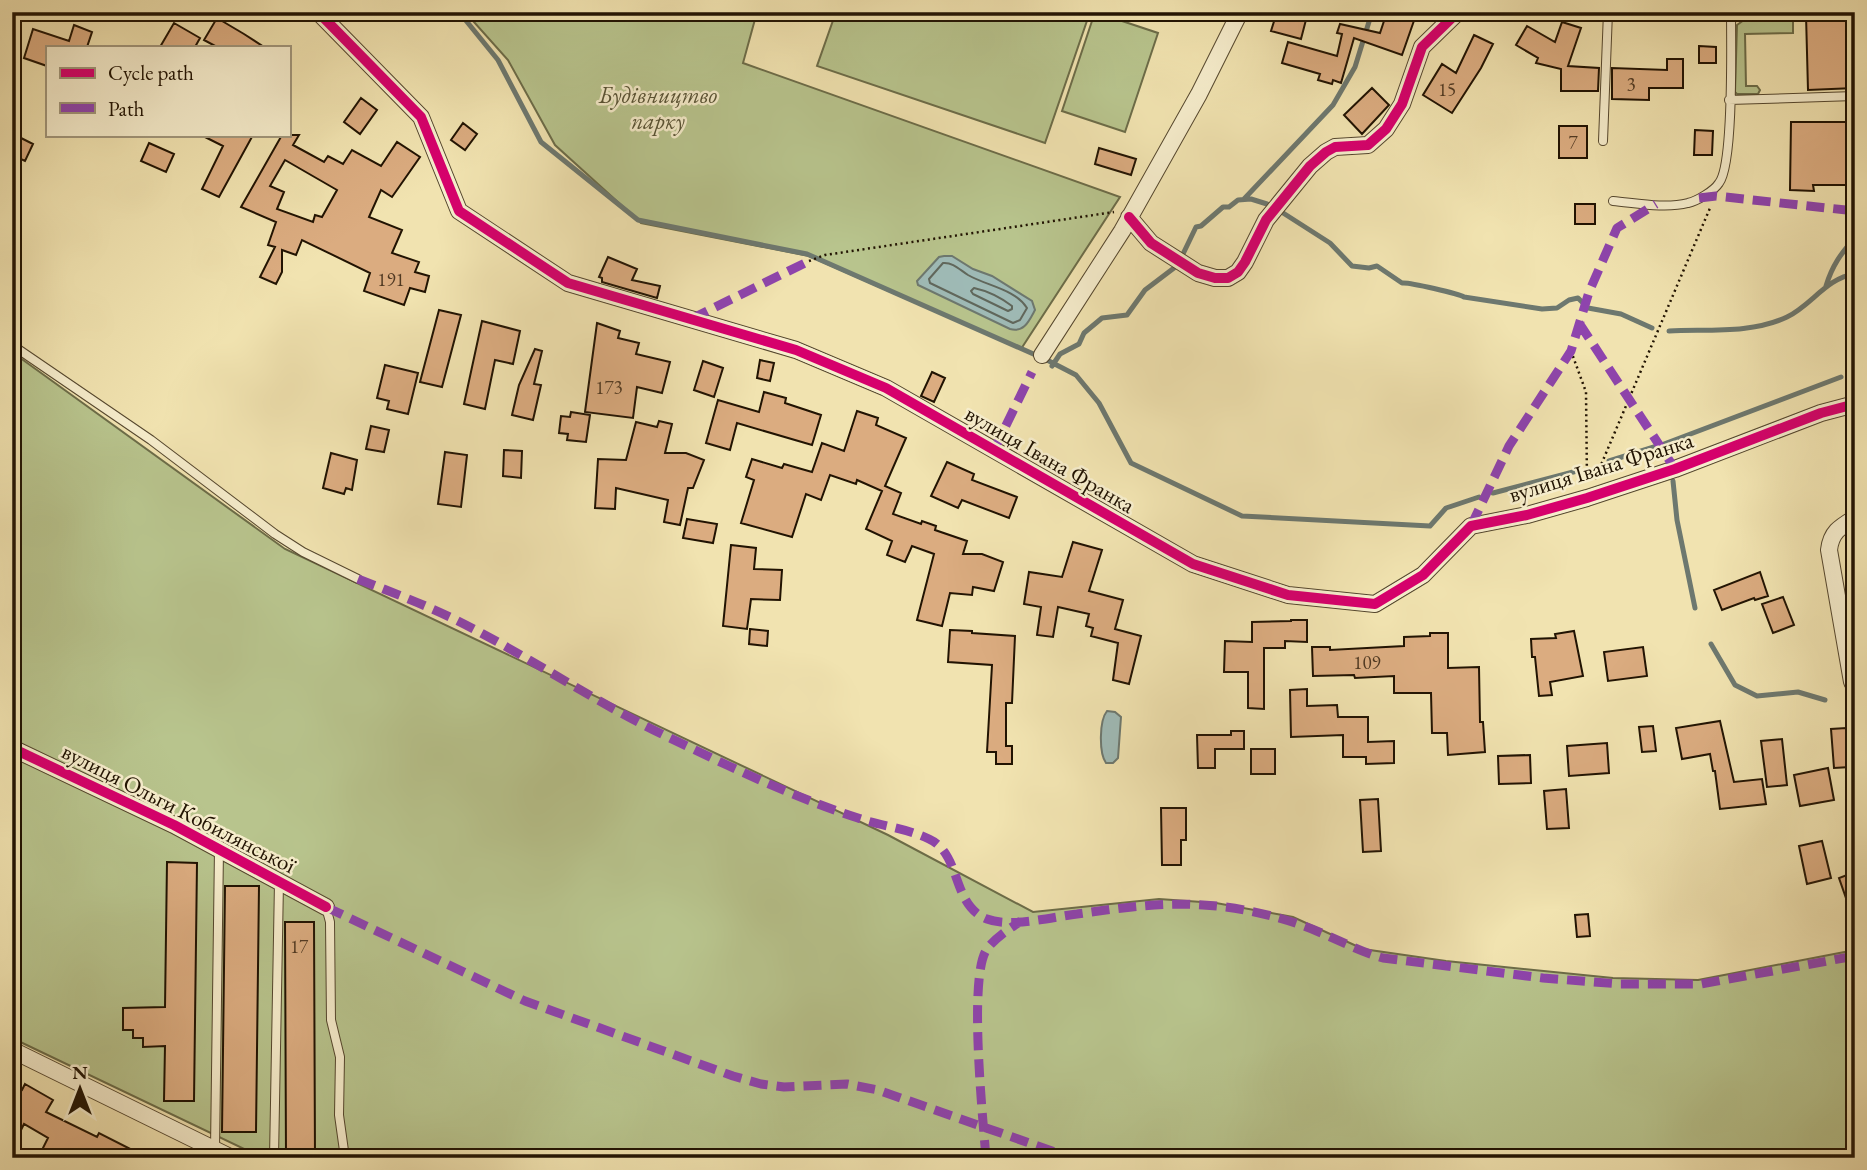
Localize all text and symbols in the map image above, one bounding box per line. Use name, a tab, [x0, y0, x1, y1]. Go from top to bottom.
legend	[46, 46, 290, 136]
text: Cycle path	[108, 59, 194, 86]
house number: 3	[1626, 72, 1636, 97]
house number: 15	[1438, 77, 1456, 102]
park label: Будівництво парку	[598, 80, 718, 136]
text: Path	[108, 95, 145, 122]
house number: 7	[1568, 130, 1578, 155]
house number: 191	[377, 267, 405, 292]
house number: 173	[595, 375, 623, 400]
street label: вулиця Івана Франка	[960, 398, 1141, 520]
street label: вулиця Івана Франка	[1505, 424, 1698, 509]
house number: 109	[1353, 650, 1381, 675]
street label: вулиця Ольги Кобилянської	[57, 736, 302, 881]
house number: 17	[290, 934, 309, 959]
north arrow	[46, 1054, 116, 1124]
text: N	[72, 1060, 88, 1085]

